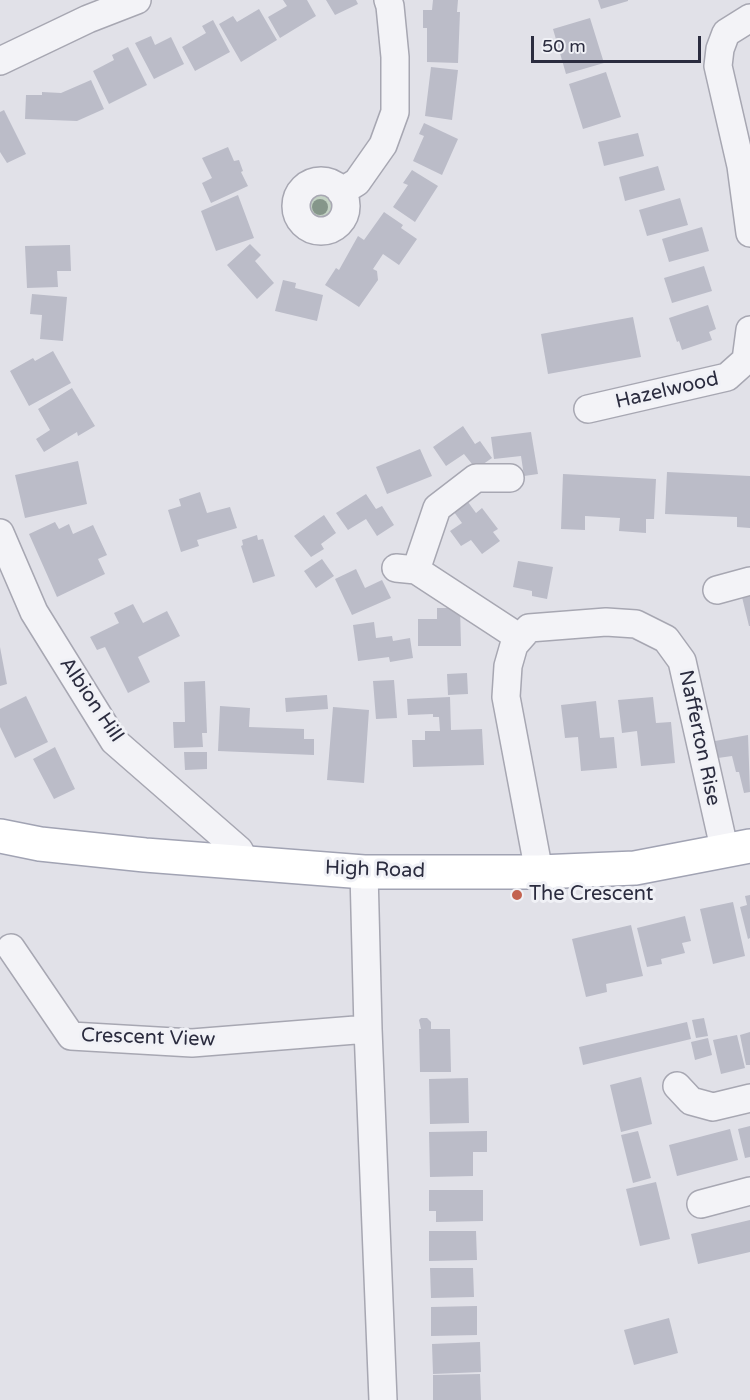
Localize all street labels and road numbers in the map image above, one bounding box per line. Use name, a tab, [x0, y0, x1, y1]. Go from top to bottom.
street label: Hazelwood	[613, 367, 721, 415]
street label: Albion Hill	[54, 653, 128, 747]
street label: Nafferton Rise	[673, 668, 725, 808]
street label: High Road	[325, 856, 425, 884]
street label: Crescent View	[80, 1024, 216, 1052]

